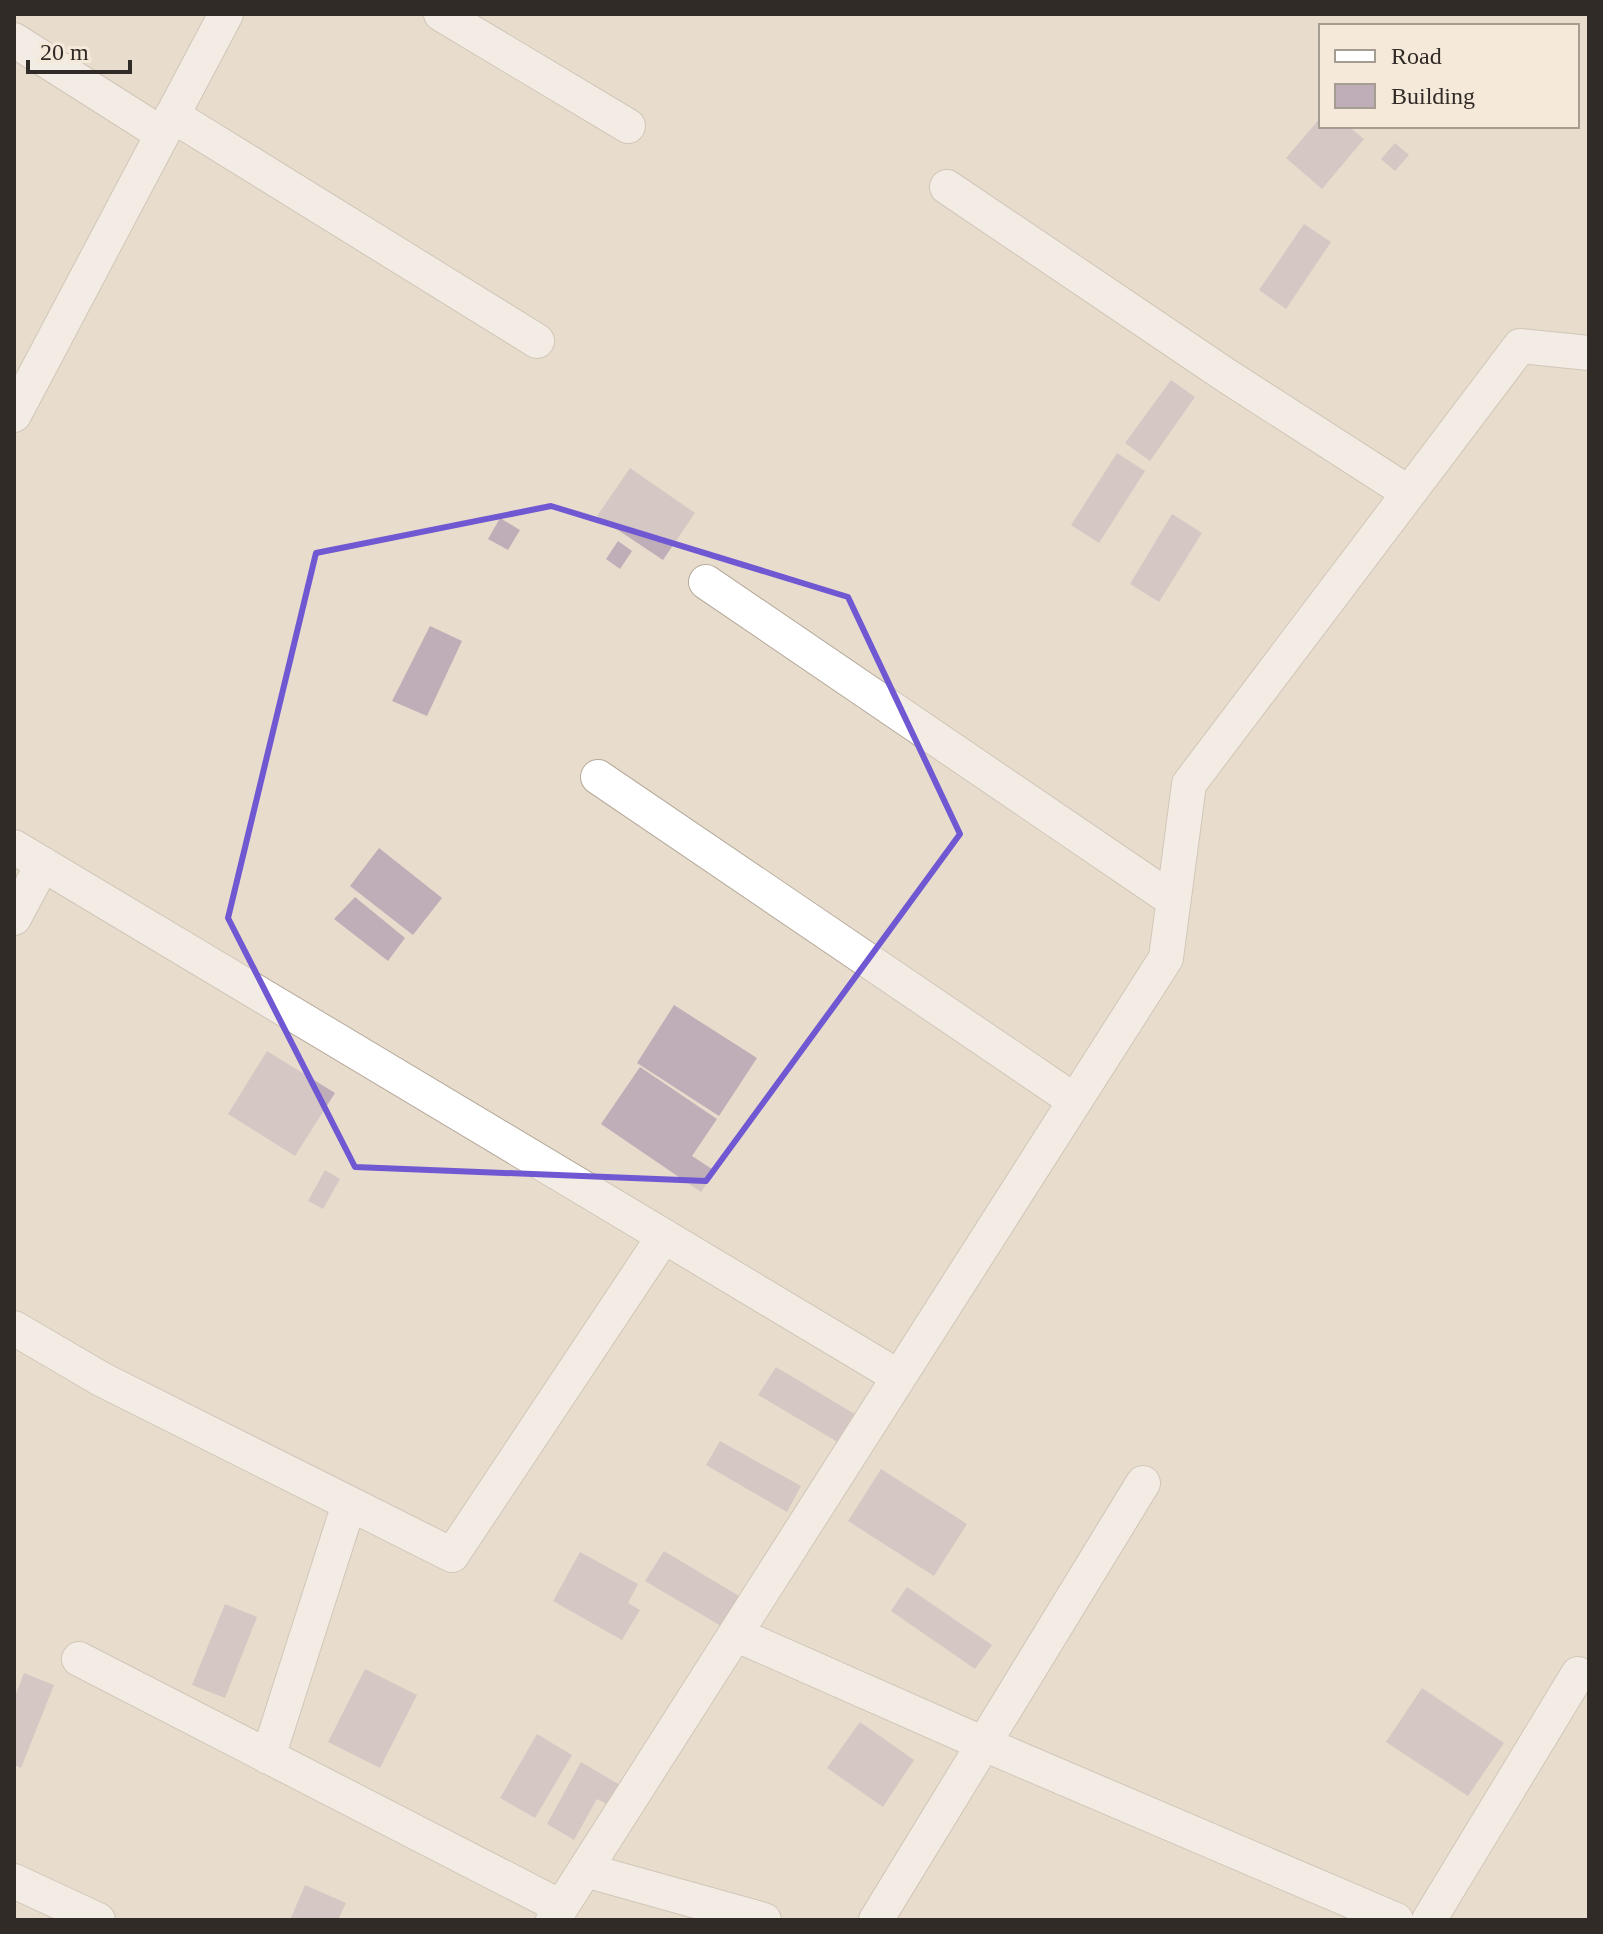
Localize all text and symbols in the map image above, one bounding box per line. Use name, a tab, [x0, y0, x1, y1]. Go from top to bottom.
scale bar	[28, 24, 130, 74]
legend	[1319, 24, 1579, 128]
text: 20 m	[40, 39, 89, 65]
text: Road	[1391, 43, 1442, 69]
text: Building	[1391, 83, 1475, 109]

